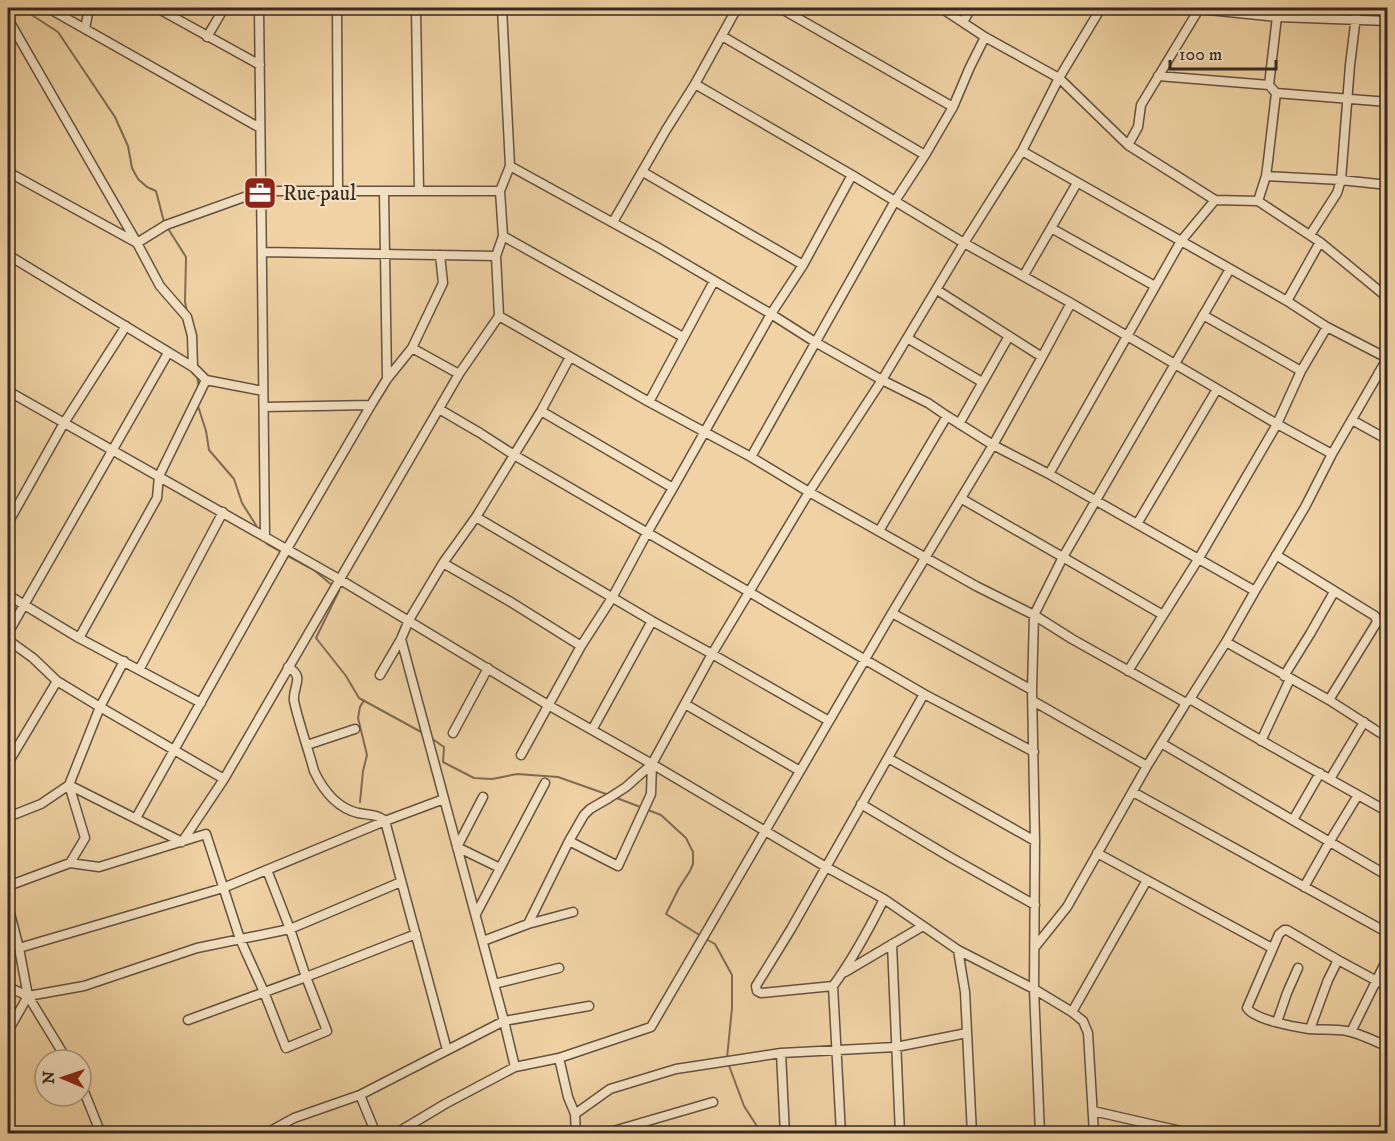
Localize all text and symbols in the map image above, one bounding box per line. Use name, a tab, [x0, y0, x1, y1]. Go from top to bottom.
scale bar	[1170, 33, 1276, 71]
text: 100 m	[1179, 44, 1222, 66]
office icon: Rue paul	[242, 175, 278, 211]
place label: Rue paul	[283, 181, 357, 207]
north arrow	[33, 1048, 93, 1108]
text: N	[39, 1071, 59, 1084]

